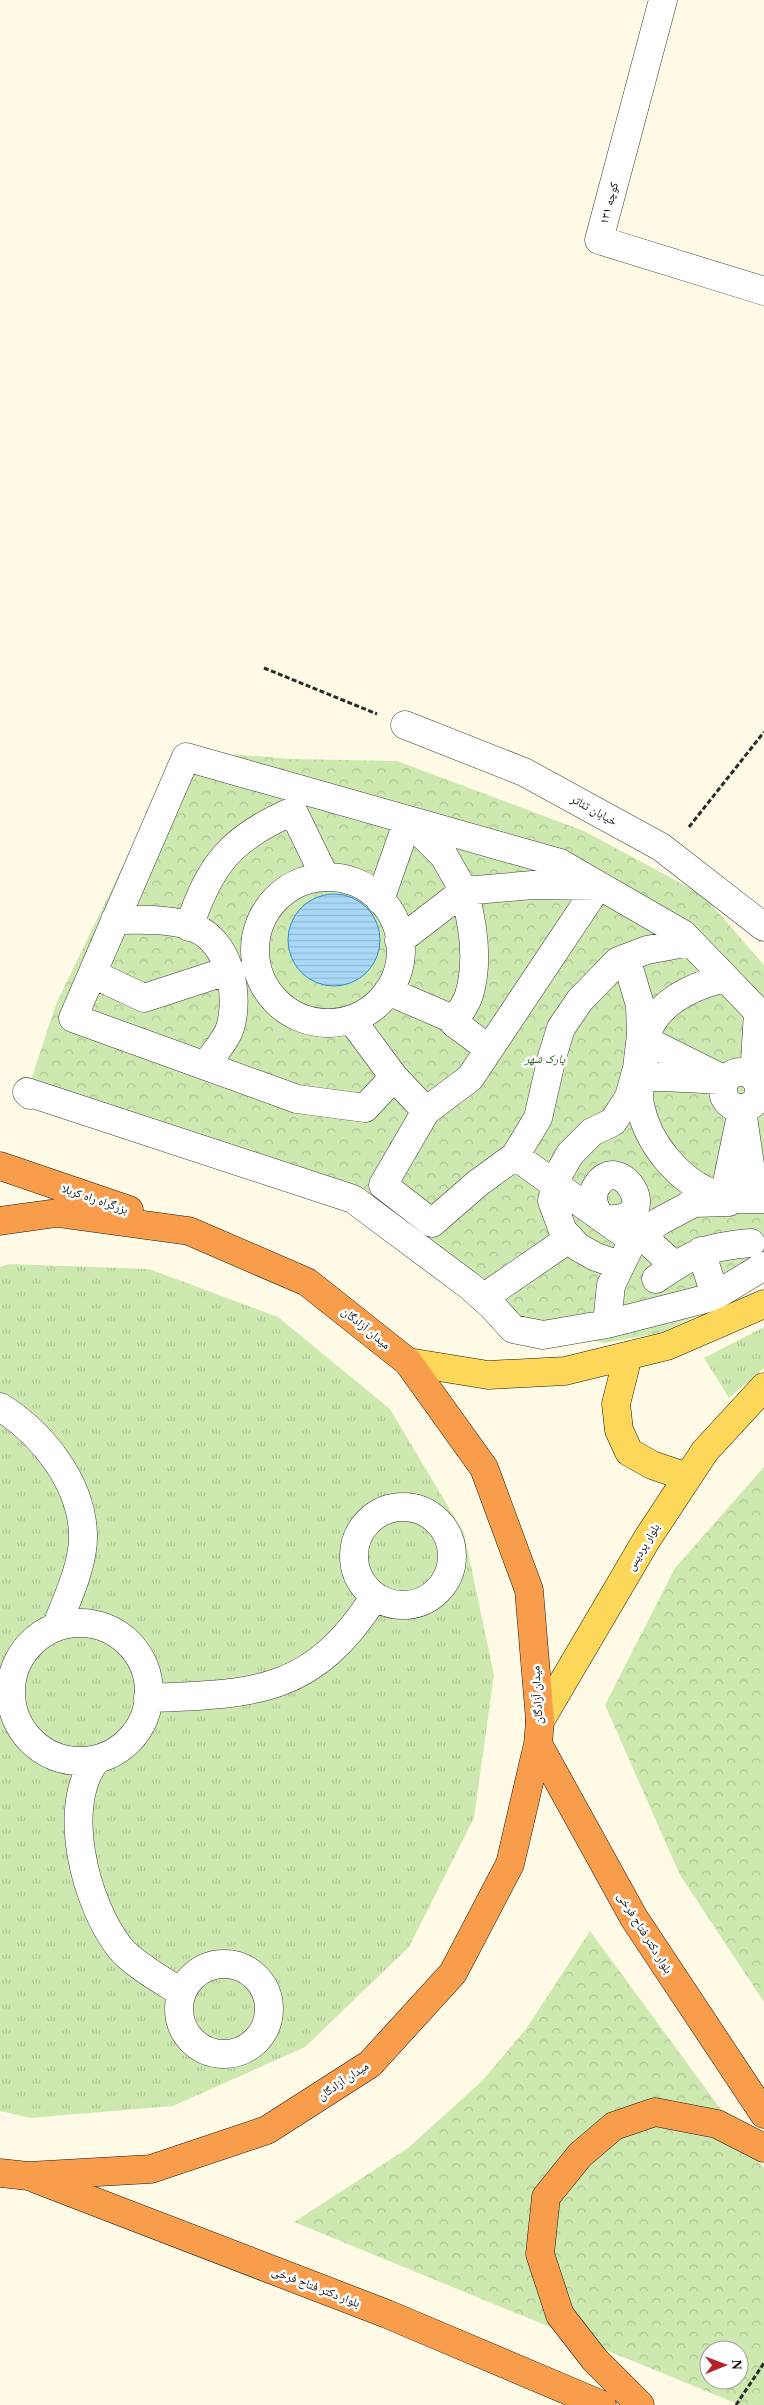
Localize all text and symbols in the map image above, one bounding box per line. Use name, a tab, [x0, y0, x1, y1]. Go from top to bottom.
street label: کوچه ۱۳۱	[597, 180, 621, 225]
street label: خیابان تئاتر	[567, 791, 620, 829]
park label: پارک شهر	[524, 1052, 566, 1066]
street label: بزرگراه راه کربلا	[60, 1181, 130, 1217]
street label: میدان آزادگان	[339, 1304, 393, 1352]
street label: بلوار پردیس	[623, 1521, 663, 1573]
street label: میدان آزادگان	[528, 1665, 546, 1725]
street label: بلوار دکتر فتاح فرخی	[614, 1890, 676, 1976]
street label: میدان آزادگان	[315, 2059, 371, 2103]
street label: بلوار دکتر فتاح فرخی	[270, 2264, 362, 2311]
north arrow	[699, 2340, 749, 2390]
text: N	[729, 2360, 744, 2370]

